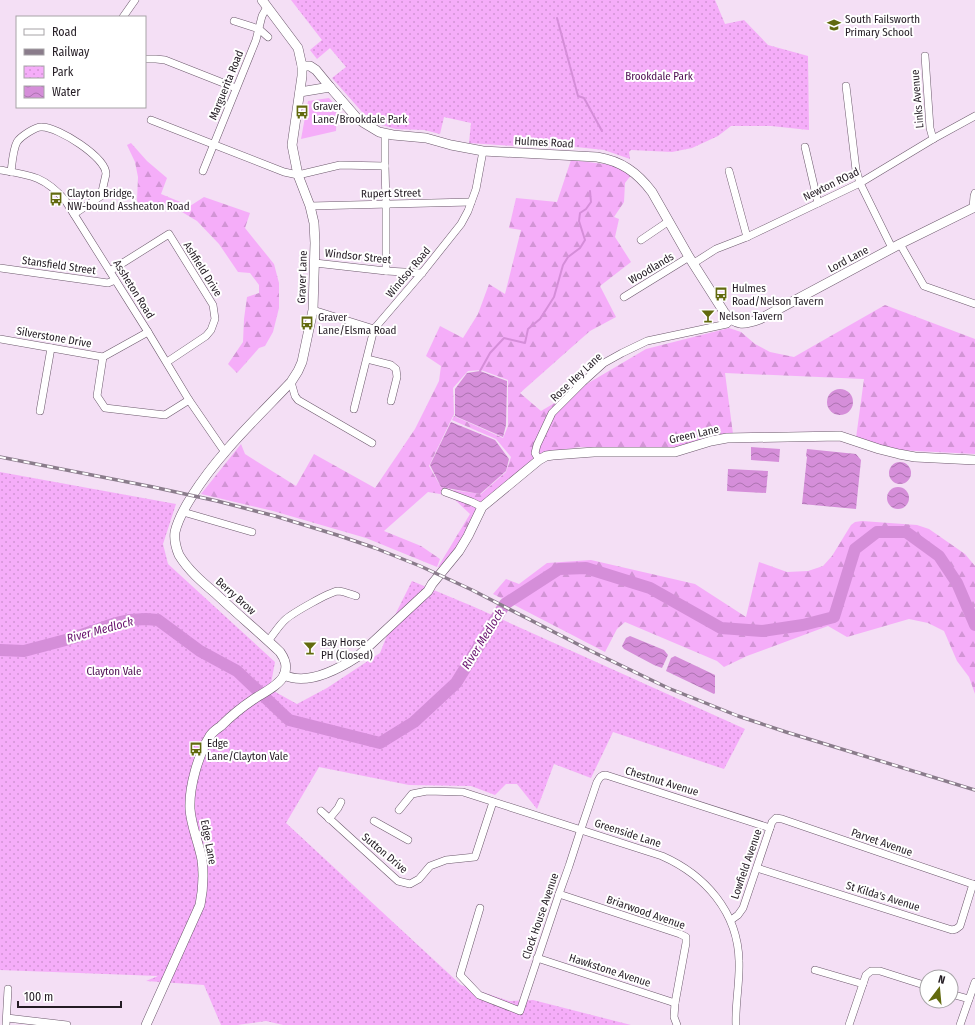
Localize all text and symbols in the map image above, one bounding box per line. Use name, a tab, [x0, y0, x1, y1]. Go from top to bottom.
place label: South Failsworth Primary School	[845, 13, 920, 39]
legend	[16, 16, 146, 108]
school or university icon: South Failsworth Primary School	[826, 17, 842, 33]
text: Road	[52, 25, 77, 39]
text: Railway	[52, 45, 90, 59]
street label: Marguerita Road	[207, 48, 246, 122]
text: Park	[52, 65, 74, 79]
street label: Links Avenue	[908, 69, 927, 129]
park label: Brookdale Park	[625, 70, 694, 83]
text: Water	[52, 85, 81, 99]
place label: Graver Lane/Brookdale Park	[313, 100, 408, 126]
bus stop icon: Graver Lane/Brookdale Park	[294, 104, 310, 120]
street label: Hulmes Road	[514, 134, 574, 151]
street label: Newton ROad	[801, 165, 861, 204]
street label: Rupert Street	[361, 186, 422, 201]
place label: Clayton Bridge, NW-bound Assheaton Road	[67, 187, 190, 213]
bus stop icon: Clayton Bridge, NW-bound Assheaton Road	[48, 191, 64, 207]
street label: Ashfield Drive	[181, 239, 225, 299]
street label: Lord Lane	[826, 243, 871, 275]
street label: Windsor Road	[383, 244, 433, 300]
street label: Windsor Street	[324, 247, 392, 266]
street label: Graver Lane	[295, 250, 310, 304]
street label: Woodlands	[626, 250, 676, 287]
street label: Stansfield Street	[21, 254, 97, 277]
street label: Assheton Road	[110, 258, 157, 321]
place label: Hulmes Road/Nelson Tavern	[732, 282, 824, 308]
bus stop icon: Hulmes Road/Nelson Tavern	[713, 286, 729, 302]
bar icon: Nelson Tavern	[700, 308, 716, 324]
place label: Nelson Tavern	[719, 310, 783, 323]
place label: Graver Lane/Elsma Road	[318, 311, 397, 337]
bus stop icon: Graver Lane/Elsma Road	[299, 315, 315, 331]
street label: Silverstone Drive	[15, 324, 92, 350]
street label: Rose Hey Lane	[548, 350, 605, 404]
street label: Green Lane	[668, 422, 720, 447]
street label: Berry Brow	[213, 575, 258, 618]
water label: River Medlock	[459, 606, 507, 672]
water label: River Medlock	[65, 614, 135, 646]
place label: Bay Horse PH (Closed)	[321, 636, 373, 662]
bar icon: Bay Horse PH (Closed)	[302, 640, 318, 656]
park label: Clayton Vale	[87, 665, 141, 678]
place label: Edge Lane/Clayton Vale	[207, 737, 288, 763]
bus stop icon: Edge Lane/Clayton Vale	[188, 741, 204, 757]
street label: Chestnut Avenue	[624, 764, 700, 799]
street label: Greenside Lane	[593, 817, 663, 850]
street label: Edge Lane	[198, 819, 219, 866]
street label: Parvet Avenue	[849, 826, 914, 859]
street label: Lowfield Avenue	[728, 827, 765, 901]
street label: Sutton Drive	[359, 831, 410, 876]
street label: Clock House Avenue	[520, 871, 561, 961]
street label: St Kilda's Avenue	[844, 879, 921, 914]
street label: Briarwood Avenue	[605, 893, 687, 932]
street label: Hawkstone Avenue	[567, 951, 652, 990]
north arrow	[919, 969, 959, 1009]
text: N	[937, 973, 947, 987]
scale bar	[18, 983, 121, 1009]
text: 100 m	[24, 990, 53, 1004]

